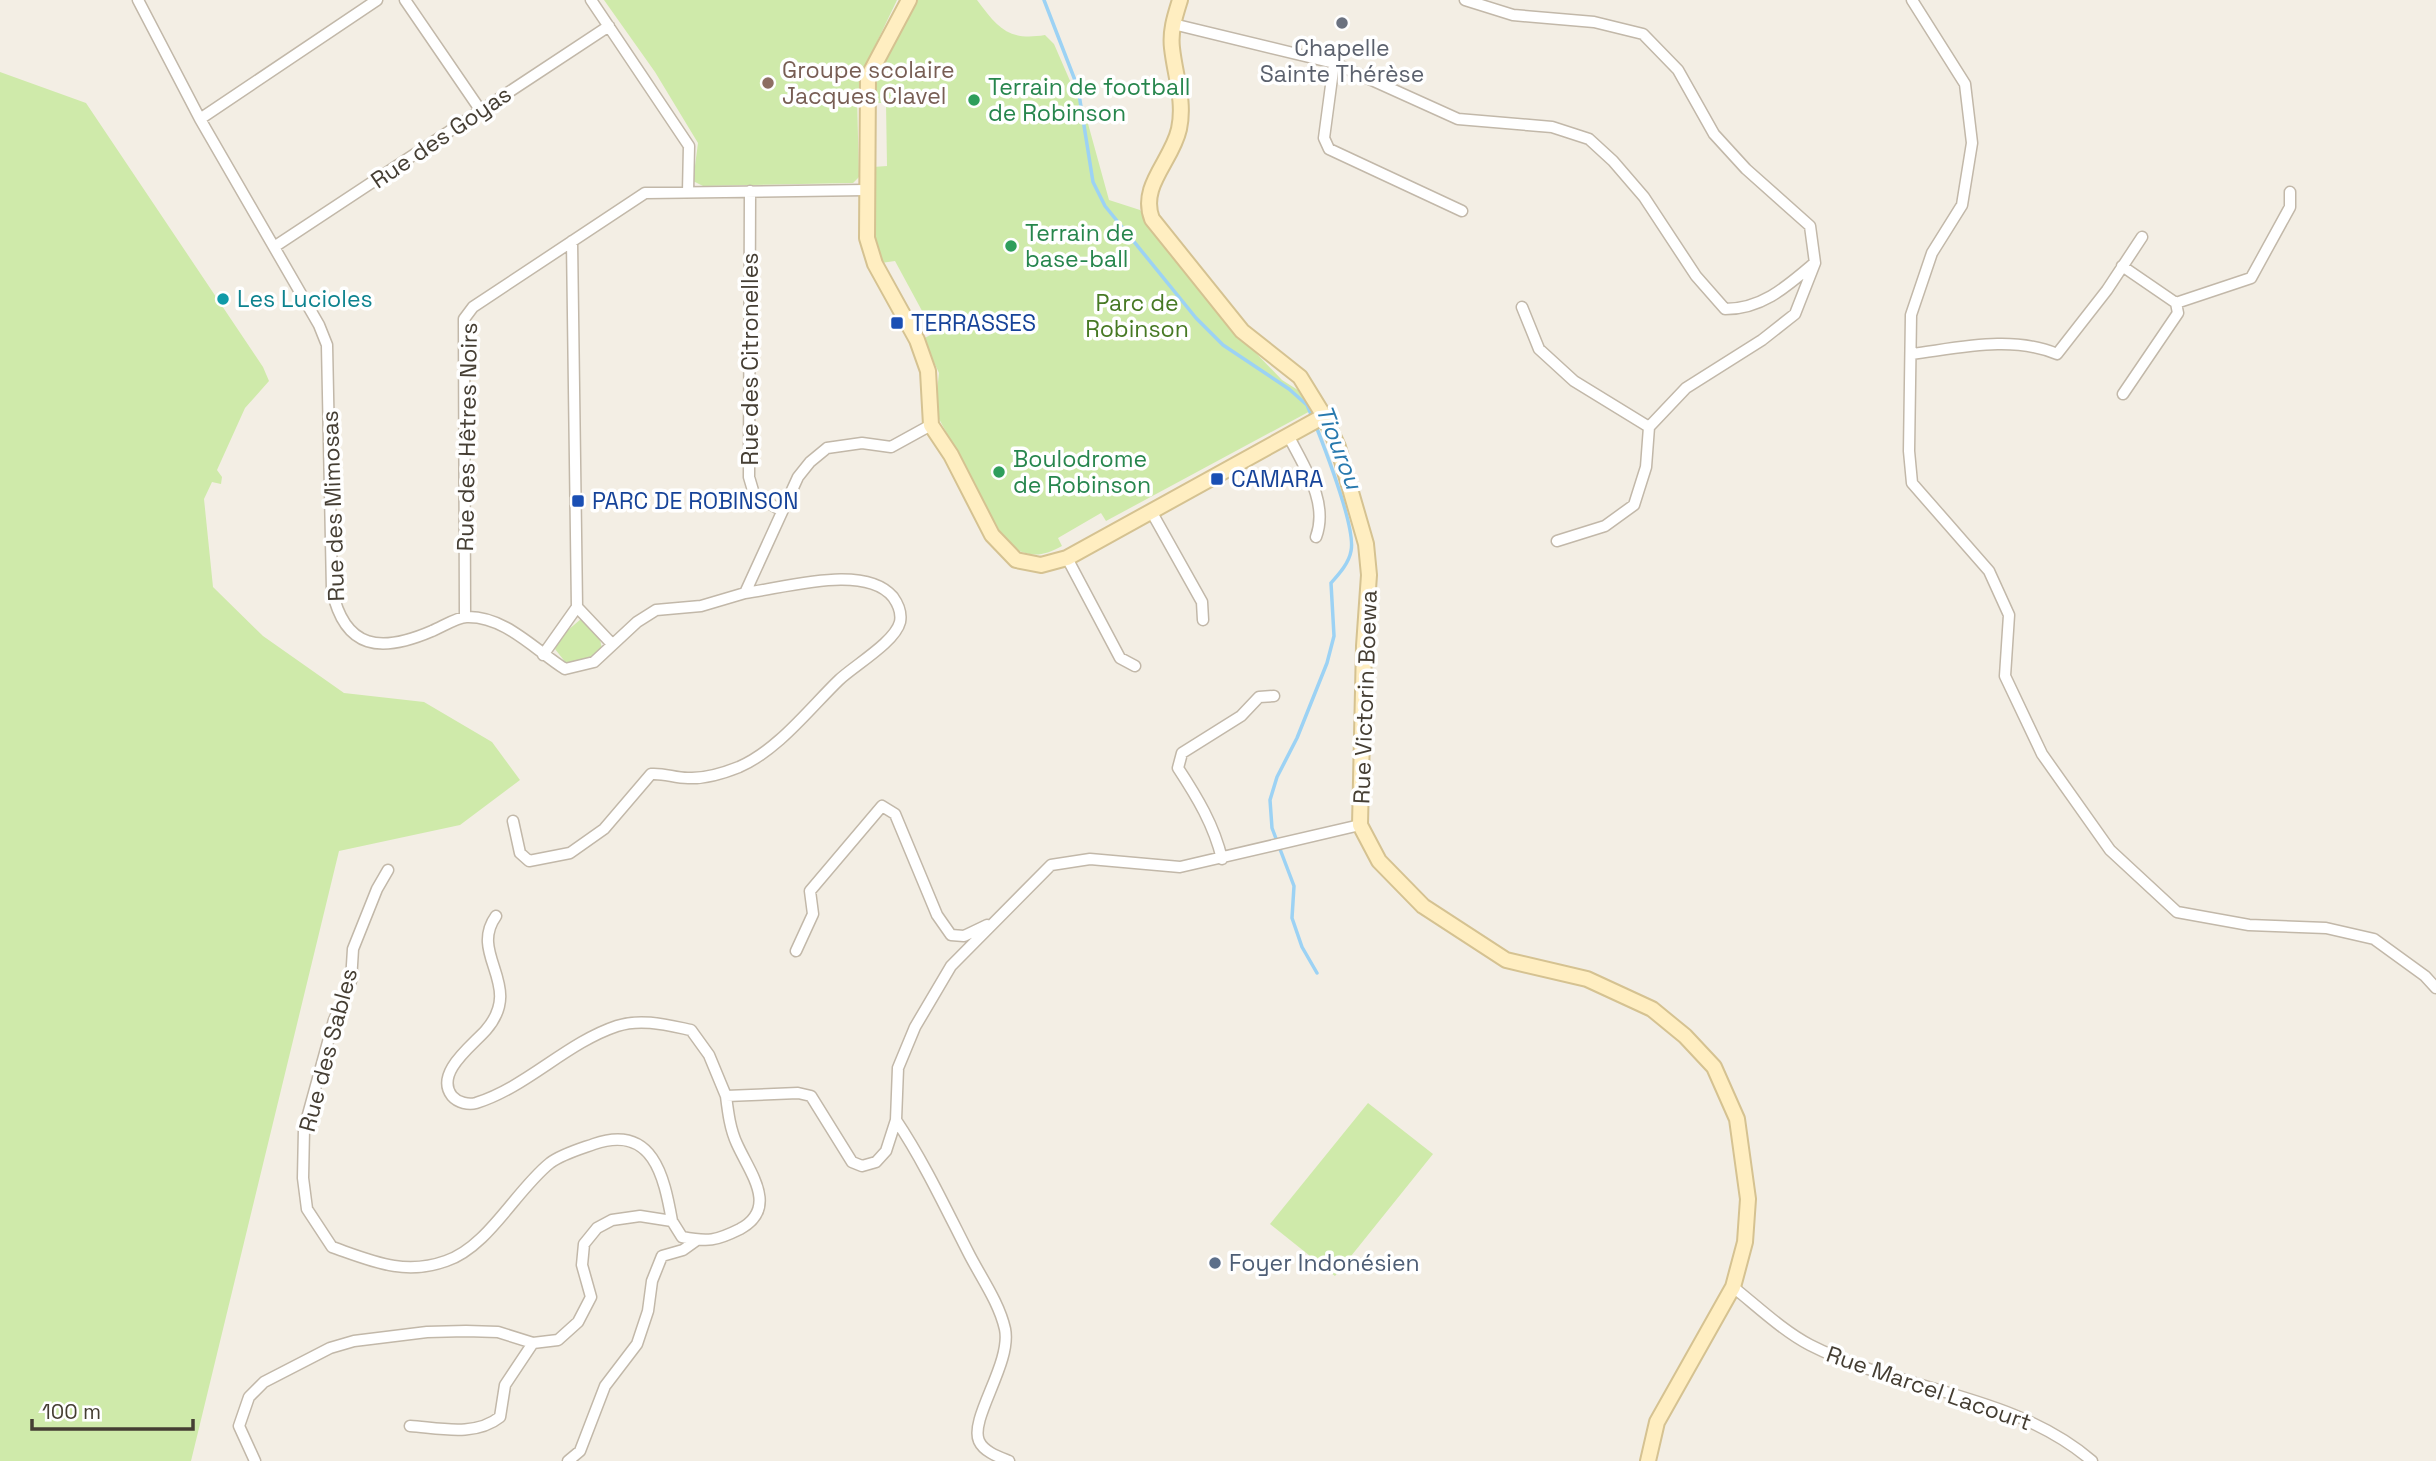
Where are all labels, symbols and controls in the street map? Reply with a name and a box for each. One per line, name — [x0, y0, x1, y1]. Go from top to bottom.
marker: Chapelle Sainte Thérèse — [1334, 15, 1350, 31]
place label: Chapelle Sainte Thérèse — [1260, 33, 1424, 89]
place label: Groupe scolaire Jacques Clavel — [782, 55, 955, 111]
place label: Terrain de football de Robinson — [988, 72, 1190, 128]
marker: Groupe scolaire Jacques Clavel — [760, 75, 776, 91]
street label: Rue des Goyas — [365, 79, 517, 195]
marker: Terrain de football de Robinson — [966, 92, 982, 108]
place label: Terrain de base-ball — [1025, 218, 1134, 274]
marker: Terrain de base-ball — [1003, 238, 1019, 254]
street label: Rue des Citronelles — [735, 253, 765, 465]
place label: Les Lucioles — [237, 284, 373, 314]
park label: Parc de Robinson — [1085, 288, 1189, 344]
marker: Les Lucioles — [215, 291, 231, 307]
place label: TERRASSES — [911, 308, 1036, 338]
marker: TERRASSES — [889, 315, 905, 331]
street label: Rue des Hêtres Noirs — [450, 322, 484, 552]
water label: Tiourou — [1309, 400, 1370, 494]
street label: Rue des Mimosas — [315, 410, 351, 602]
place label: Boulodrome de Robinson — [1013, 444, 1151, 500]
marker: Boulodrome de Robinson — [991, 464, 1007, 480]
place label: CAMARA — [1231, 464, 1324, 494]
marker: CAMARA — [1209, 471, 1225, 487]
place label: PARC DE ROBINSON — [592, 486, 798, 516]
marker: PARC DE ROBINSON — [570, 493, 586, 509]
street label: Rue Victorin Boewa — [1346, 590, 1384, 804]
street label: Rue des Sables — [292, 965, 364, 1135]
place label: Foyer Indonésien — [1229, 1248, 1420, 1278]
marker: Foyer Indonésien — [1207, 1255, 1223, 1271]
street label: Rue Marcel Lacourt — [1822, 1339, 2036, 1437]
scale bar — [32, 1388, 192, 1432]
text: 100 m — [42, 1398, 101, 1425]

